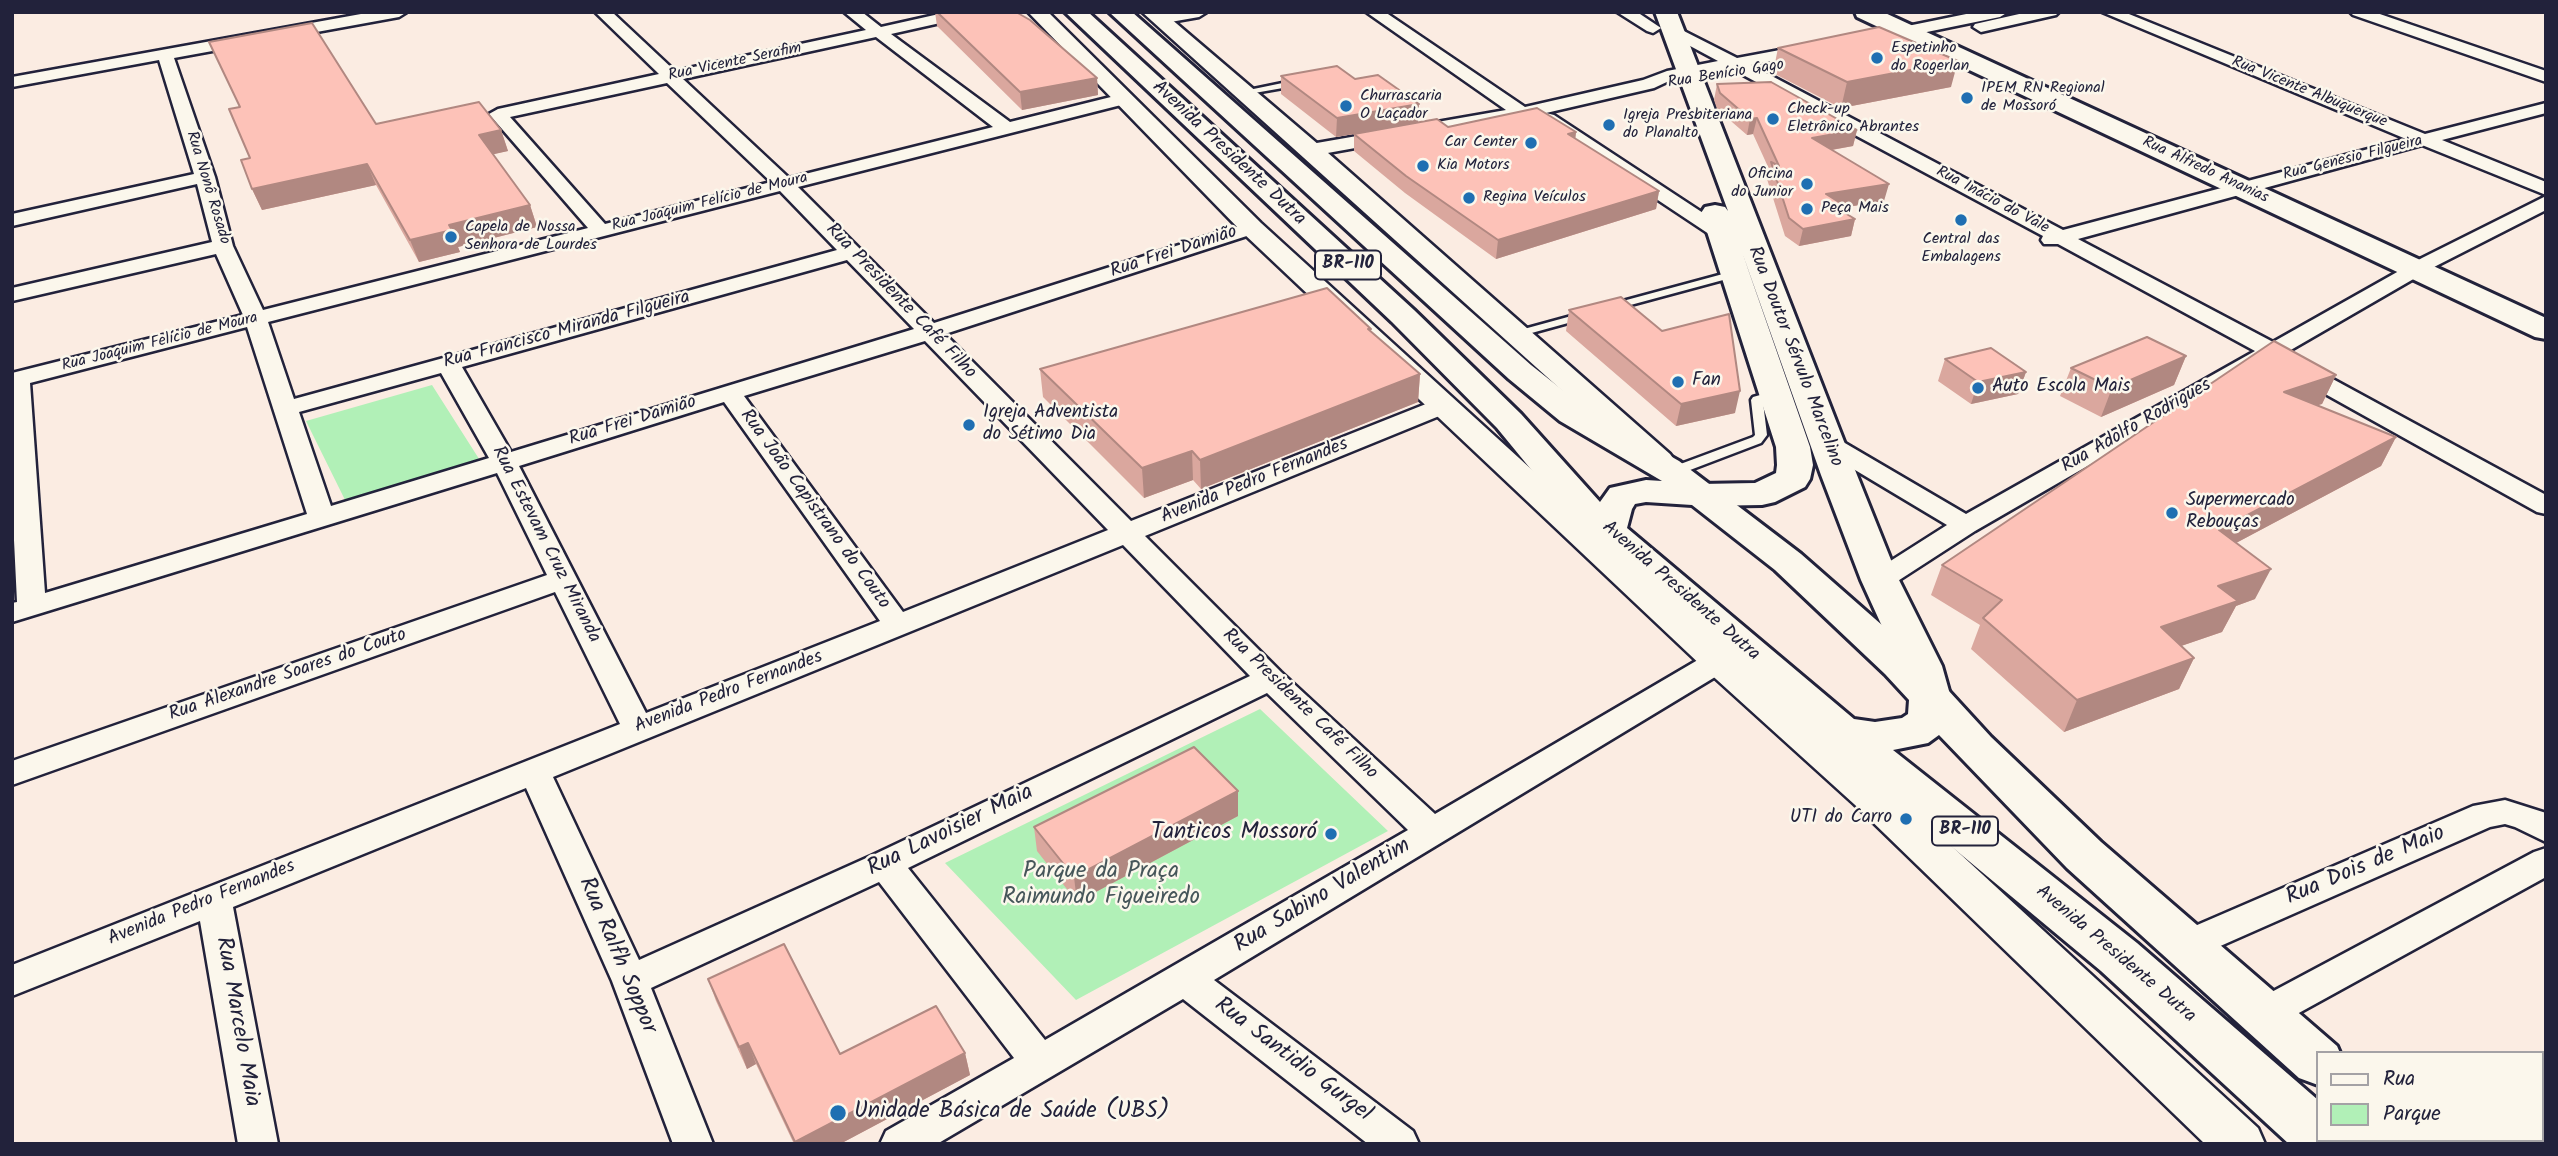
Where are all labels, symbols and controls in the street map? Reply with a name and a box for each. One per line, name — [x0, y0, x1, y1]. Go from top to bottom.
place label: Espetinho do Rogerlan — [1891, 39, 1969, 77]
street label: Rua Vicente Serafim — [667, 40, 803, 86]
marker: Espetinho do Rogerlan — [1869, 50, 1885, 66]
street label: Rua Vicente Albuquerque — [2228, 53, 2390, 133]
street label: Rua Benício Gago — [1667, 56, 1785, 94]
street label: Avenida Presidente Dutra — [1146, 77, 1310, 231]
place label: IPEM RN Regional de Mossoró — [1981, 79, 2105, 117]
place label: Churrascaria O Laçador — [1360, 87, 1442, 125]
marker: IPEM RN Regional de Mossoró — [1959, 90, 1975, 106]
marker: Churrascaria O Laçador — [1338, 98, 1354, 114]
place label: Check-up Eletrônico Abrantes — [1787, 100, 1919, 138]
place label: Igreja Presbiteriana do Planalto — [1623, 106, 1752, 144]
marker: Check-up Eletrônico Abrantes — [1765, 111, 1781, 127]
marker: Igreja Presbiteriana do Planalto — [1601, 117, 1617, 133]
street label: Rua Nonô Rosado — [181, 129, 233, 247]
street label: Rua Genesio Filgueira — [2281, 132, 2425, 186]
place label: Car Center — [1444, 133, 1517, 153]
street label: Rua Alfredo Ananias — [2139, 133, 2271, 209]
marker: Car Center — [1523, 135, 1539, 151]
place label: Kia Motors — [1437, 156, 1510, 176]
marker: Kia Motors — [1415, 158, 1431, 174]
street label: Rua Inácio do Vale — [1932, 163, 2052, 239]
place label: Oficina do Junior — [1731, 165, 1793, 203]
street label: Rua Joaquim Felício de Moura — [610, 169, 810, 237]
marker: Oficina do Junior — [1799, 176, 1815, 192]
place label: Regina Veículos — [1483, 188, 1586, 208]
marker: Regina Veículos — [1461, 190, 1477, 206]
place label: Peça Mais — [1821, 199, 1889, 219]
marker: Peça Mais — [1799, 201, 1815, 217]
marker: Central das Embalagens — [1953, 212, 1969, 228]
place label: Capela de Nossa Senhora de Lourdes — [465, 218, 597, 256]
street label: Rua Presidente Café Filho — [820, 219, 980, 385]
street label: Rua Frei Damião — [1108, 222, 1240, 284]
marker: Capela de Nossa Senhora de Lourdes — [443, 229, 459, 245]
place label: Central das Embalagens — [1921, 230, 2001, 268]
street label: Rua Doutor Sérvulo Marcelino — [1741, 243, 1847, 471]
road number: BR-110 — [1315, 250, 1381, 279]
street label: Rua Francisco Miranda Filgueira — [441, 287, 693, 375]
street label: Rua Joaquim Felício de Moura — [60, 309, 260, 377]
place label: Fan — [1692, 371, 1721, 393]
marker: Fan — [1670, 374, 1686, 390]
street label: Rua Adolfo Rodrigues — [2058, 375, 2216, 479]
place label: Auto Escola Mais — [1992, 377, 2130, 399]
marker: Auto Escola Mais — [1970, 380, 1986, 396]
street label: Rua Frei Damião — [567, 392, 699, 452]
place label: Igreja Adventista do Sétimo Dia — [983, 403, 1118, 447]
street label: Rua João Capistrano do Couto — [734, 406, 894, 614]
marker: Igreja Adventista do Sétimo Dia — [961, 417, 977, 433]
street label: Avenida Pedro Fernandes — [1158, 434, 1352, 530]
street label: Rua Estevam Cruz Miranda — [485, 443, 605, 647]
place label: Supermercado Rebouças — [2186, 491, 2295, 535]
marker: Supermercado Rebouças — [2164, 505, 2180, 521]
street label: Avenida Presidente Dutra — [1596, 517, 1764, 667]
street label: Rua Alexandre Soares do Couto — [166, 625, 410, 727]
street label: Rua Presidente Café Filho — [1216, 625, 1382, 785]
street label: Avenida Pedro Fernandes — [632, 647, 826, 739]
street label: Rua Lavoisier Maia — [864, 780, 1038, 884]
place label: UTI do Carro — [1790, 808, 1892, 830]
marker: UTI do Carro — [1898, 811, 1914, 827]
road number: BR-110 — [1932, 816, 1998, 846]
place label: Tanticos Mossoró — [1151, 820, 1317, 848]
street label: Rua Dois de Maio — [2282, 821, 2450, 913]
marker: Tanticos Mossoró — [1323, 826, 1339, 842]
street label: Rua Sabino Valentim — [1230, 833, 1416, 961]
street label: Avenida Pedro Fernandes — [105, 856, 299, 952]
park label: Parque da Praça Raimundo Figueiredo — [1002, 859, 1200, 913]
street label: Rua Ralfh Soppor — [571, 874, 661, 1038]
street label: Avenida Presidente Dutra — [2030, 881, 2200, 1029]
street label: Rua Marcelo Maia — [207, 935, 265, 1109]
street label: Rua Santidio Gurgel — [1208, 993, 1376, 1129]
legend — [2316, 1051, 2544, 1142]
text: Rua — [2383, 1063, 2415, 1096]
text: Parque — [2383, 1098, 2441, 1131]
place label: Unidade Básica de Saúde (UBS) — [854, 1099, 1169, 1127]
marker: Unidade Básica de Saúde (UBS) — [828, 1103, 848, 1123]

